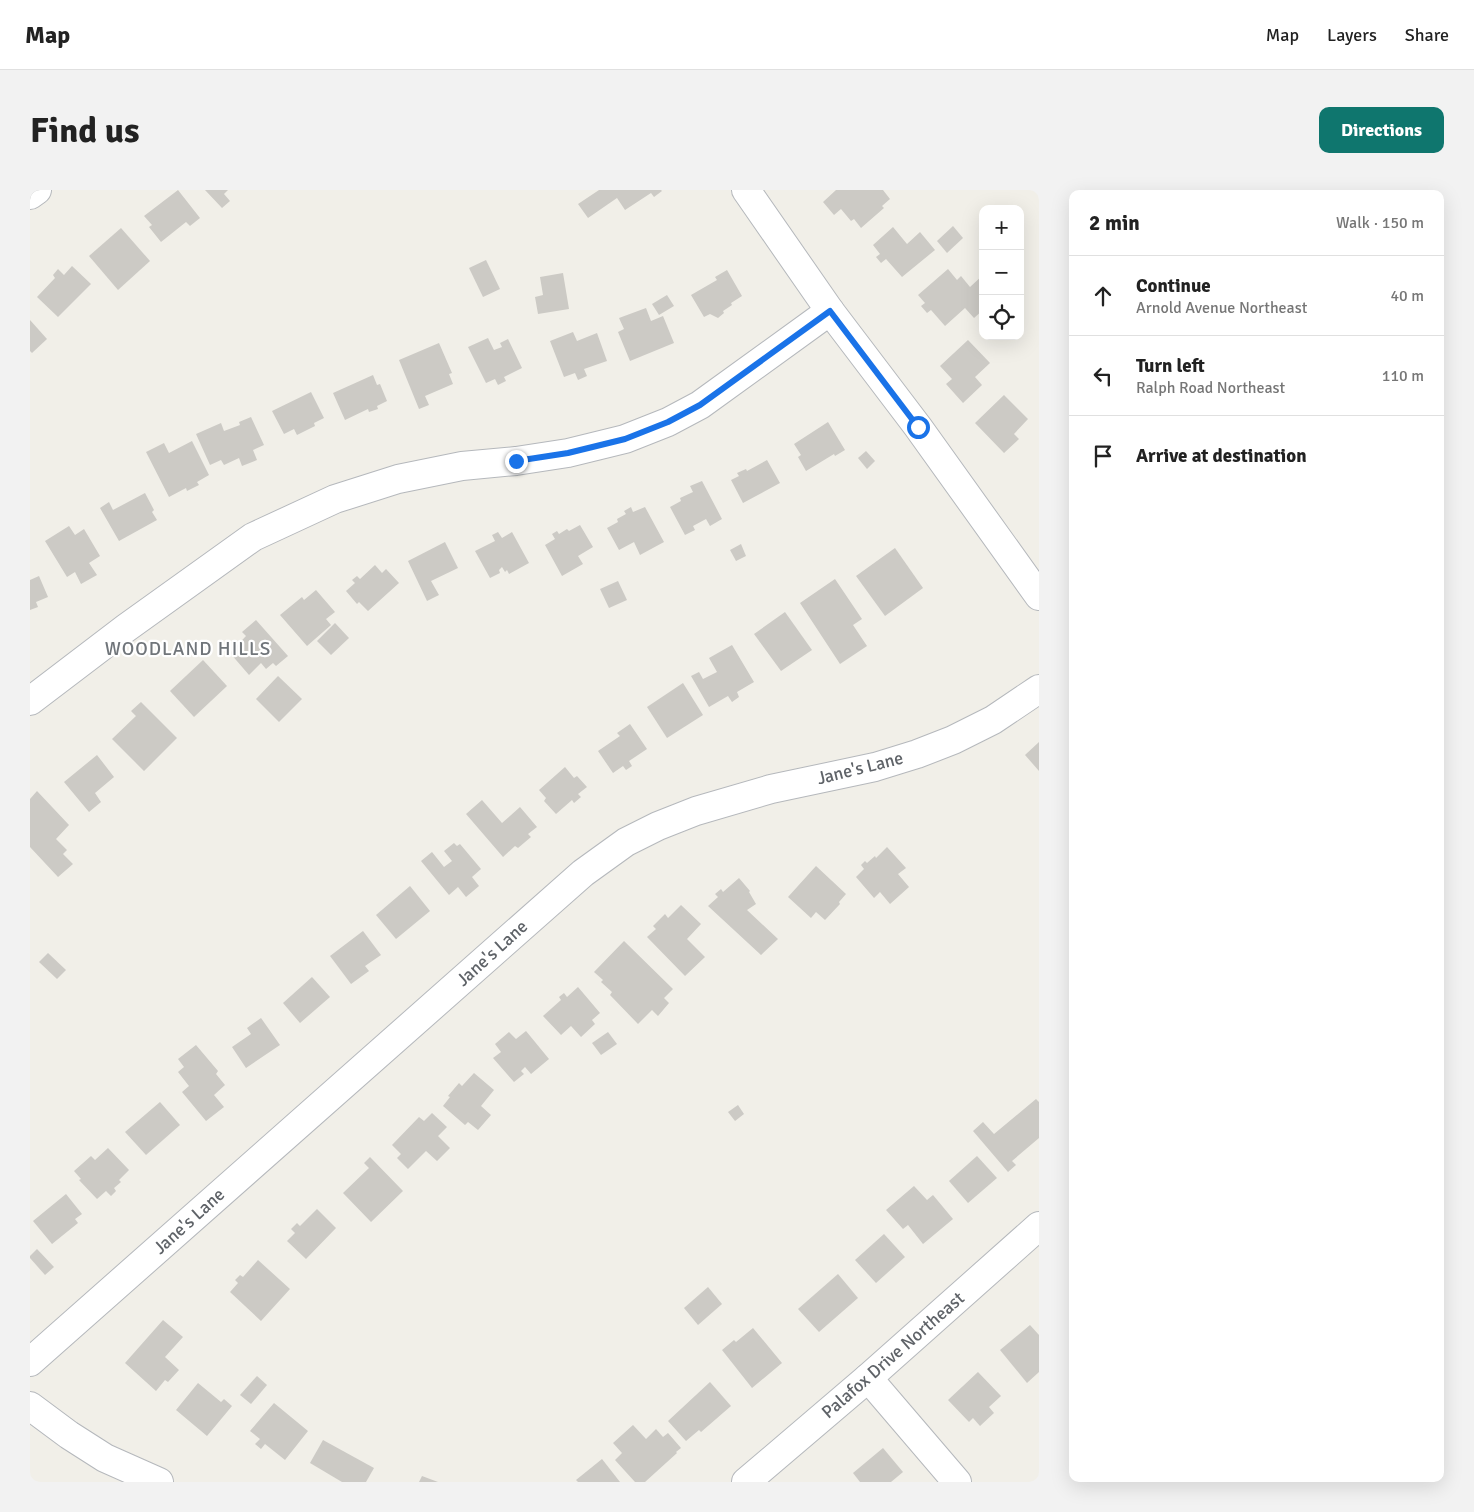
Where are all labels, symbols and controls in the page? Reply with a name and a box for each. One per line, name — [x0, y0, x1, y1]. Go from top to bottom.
text: Map — [25, 20, 70, 50]
text: Map — [1266, 24, 1299, 46]
text: Layers — [1327, 24, 1377, 46]
text: Share — [1405, 24, 1449, 46]
button: Directions — [1319, 107, 1444, 153]
text: Find us — [30, 109, 140, 152]
map controls — [979, 205, 1024, 340]
button: + — [979, 205, 1024, 250]
text: 2 min — [1089, 210, 1140, 236]
text: Walk · 150 m — [1336, 213, 1424, 233]
button: − — [979, 250, 1024, 295]
text: Continue — [1136, 274, 1211, 298]
icon: ahead — [1089, 282, 1117, 310]
text: 40 m — [1390, 286, 1424, 306]
button: locate — [979, 295, 1024, 340]
text: Arnold Avenue Northeast — [1136, 298, 1307, 318]
text: Turn left — [1136, 354, 1205, 378]
icon: left — [1089, 362, 1117, 390]
text: 110 m — [1382, 366, 1424, 386]
text: Ralph Road Northeast — [1136, 378, 1285, 398]
route start — [907, 416, 930, 439]
icon: arrive — [1089, 442, 1117, 470]
text: Arrive at destination — [1136, 444, 1307, 468]
route end — [505, 450, 528, 473]
district label: WOODLAND HILLS — [105, 637, 271, 661]
street label: Jane's Lane — [815, 747, 905, 789]
street label: Jane's Lane — [452, 915, 532, 991]
street label: Jane's Lane — [149, 1183, 229, 1259]
street label: Palafox Drive Northeast — [817, 1287, 969, 1423]

